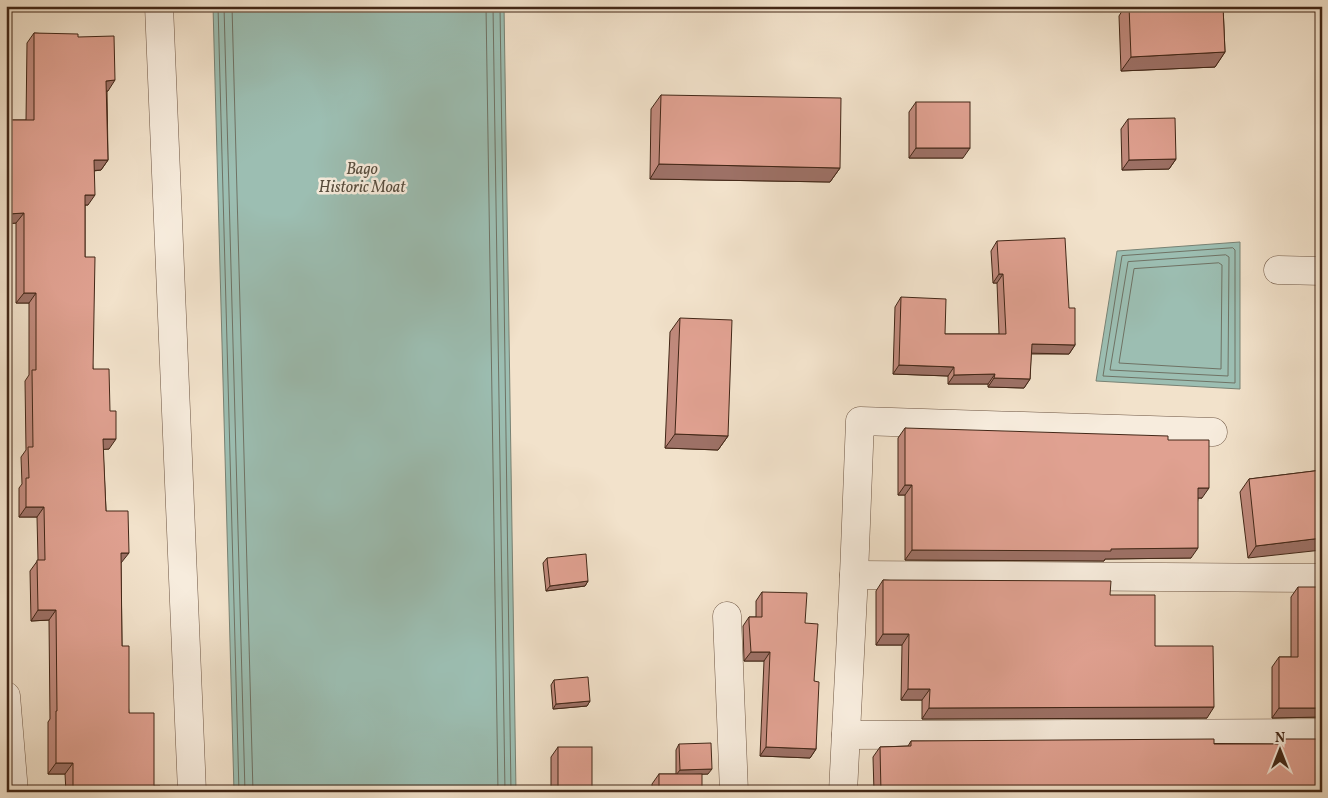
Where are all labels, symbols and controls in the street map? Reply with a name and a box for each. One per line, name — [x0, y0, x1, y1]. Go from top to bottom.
water label: Bago Historic Moat — [319, 159, 406, 199]
north arrow — [1256, 726, 1306, 776]
text: N — [1275, 729, 1285, 748]

